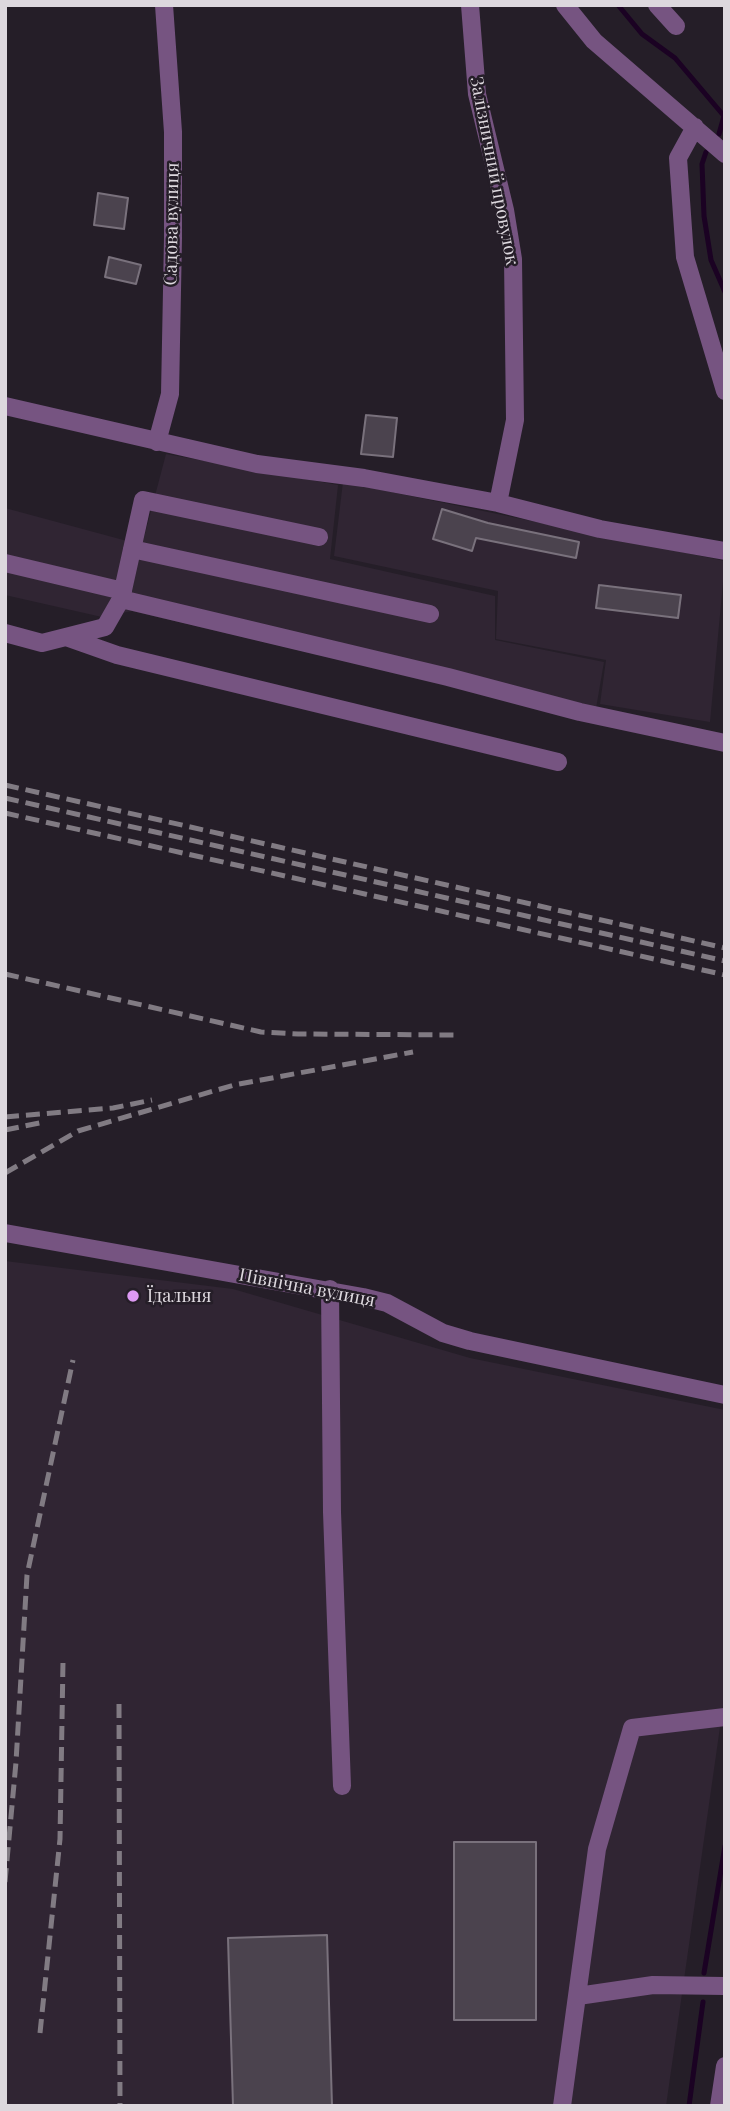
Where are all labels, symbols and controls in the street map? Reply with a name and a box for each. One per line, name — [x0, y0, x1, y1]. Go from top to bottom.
street label: Залізничний провулок — [465, 75, 523, 267]
street label: Садова вулиця — [160, 162, 184, 286]
street label: Північна вулиця — [237, 1264, 377, 1312]
place label: Їдальня — [147, 1285, 211, 1307]
marker: Їдальня — [125, 1288, 141, 1304]

